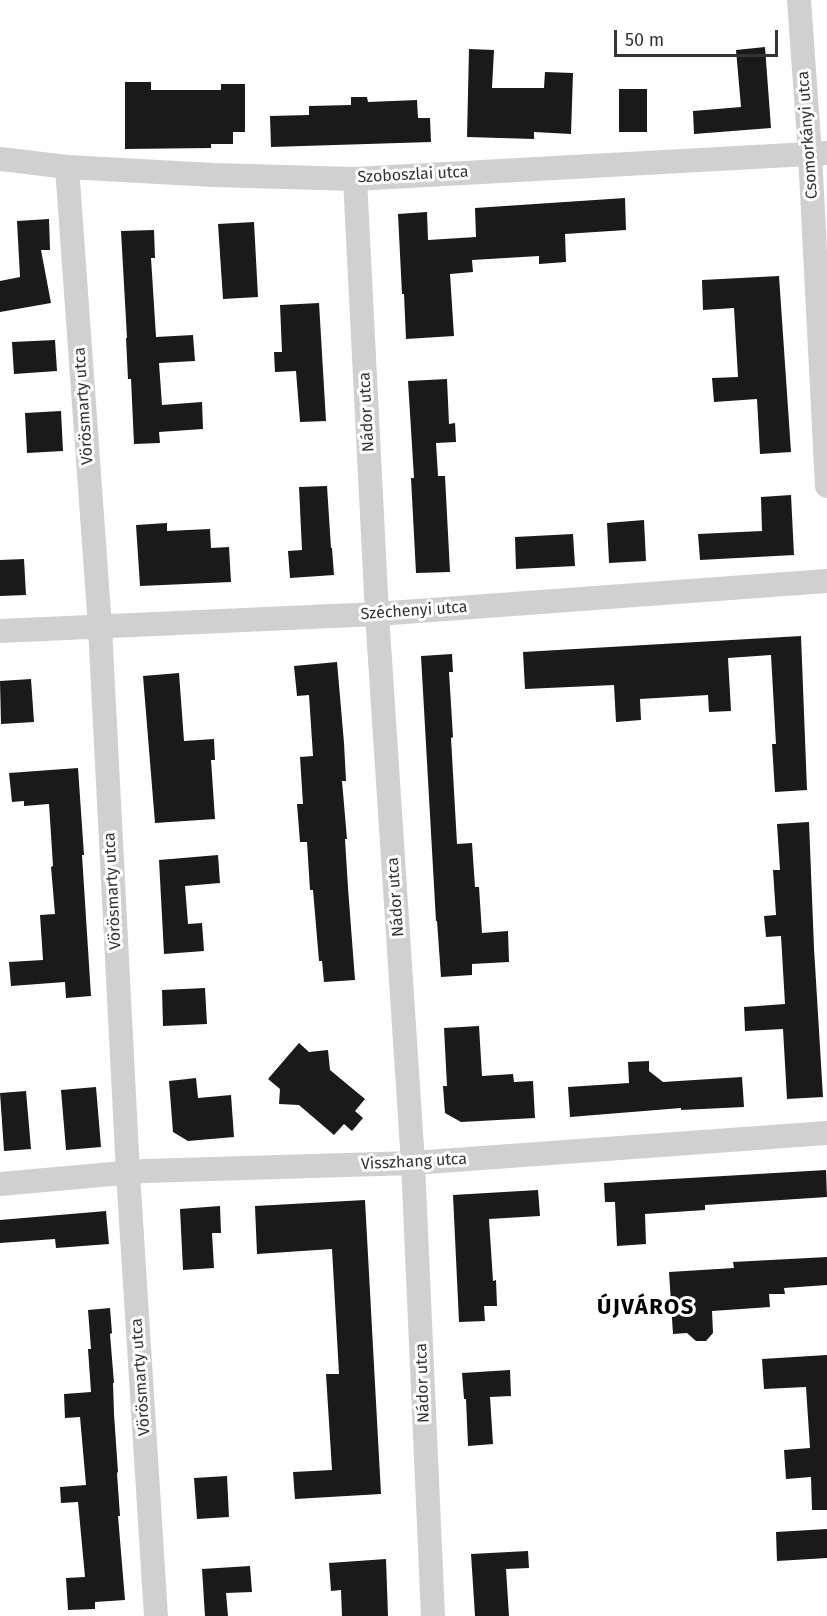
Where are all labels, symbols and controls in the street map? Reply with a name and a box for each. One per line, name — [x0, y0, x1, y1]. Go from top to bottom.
scale bar — [617, 18, 780, 56]
text: 50 m — [625, 29, 664, 51]
street label: Csomorkányi utca — [794, 70, 822, 200]
street label: Szoboszlai utca — [357, 163, 469, 187]
street label: Vörösmarty utca — [70, 347, 98, 465]
street label: Nádor utca — [355, 372, 379, 452]
street label: Széchenyi utca — [360, 598, 468, 624]
street label: Vörösmarty utca — [100, 832, 126, 950]
street label: Nádor utca — [384, 856, 408, 938]
street label: Visszhang utca — [360, 1150, 468, 1174]
district label: ÚJVÁROS — [597, 1295, 695, 1321]
street label: Vörösmarty utca — [127, 1318, 155, 1436]
street label: Nádor utca — [412, 1343, 434, 1423]

